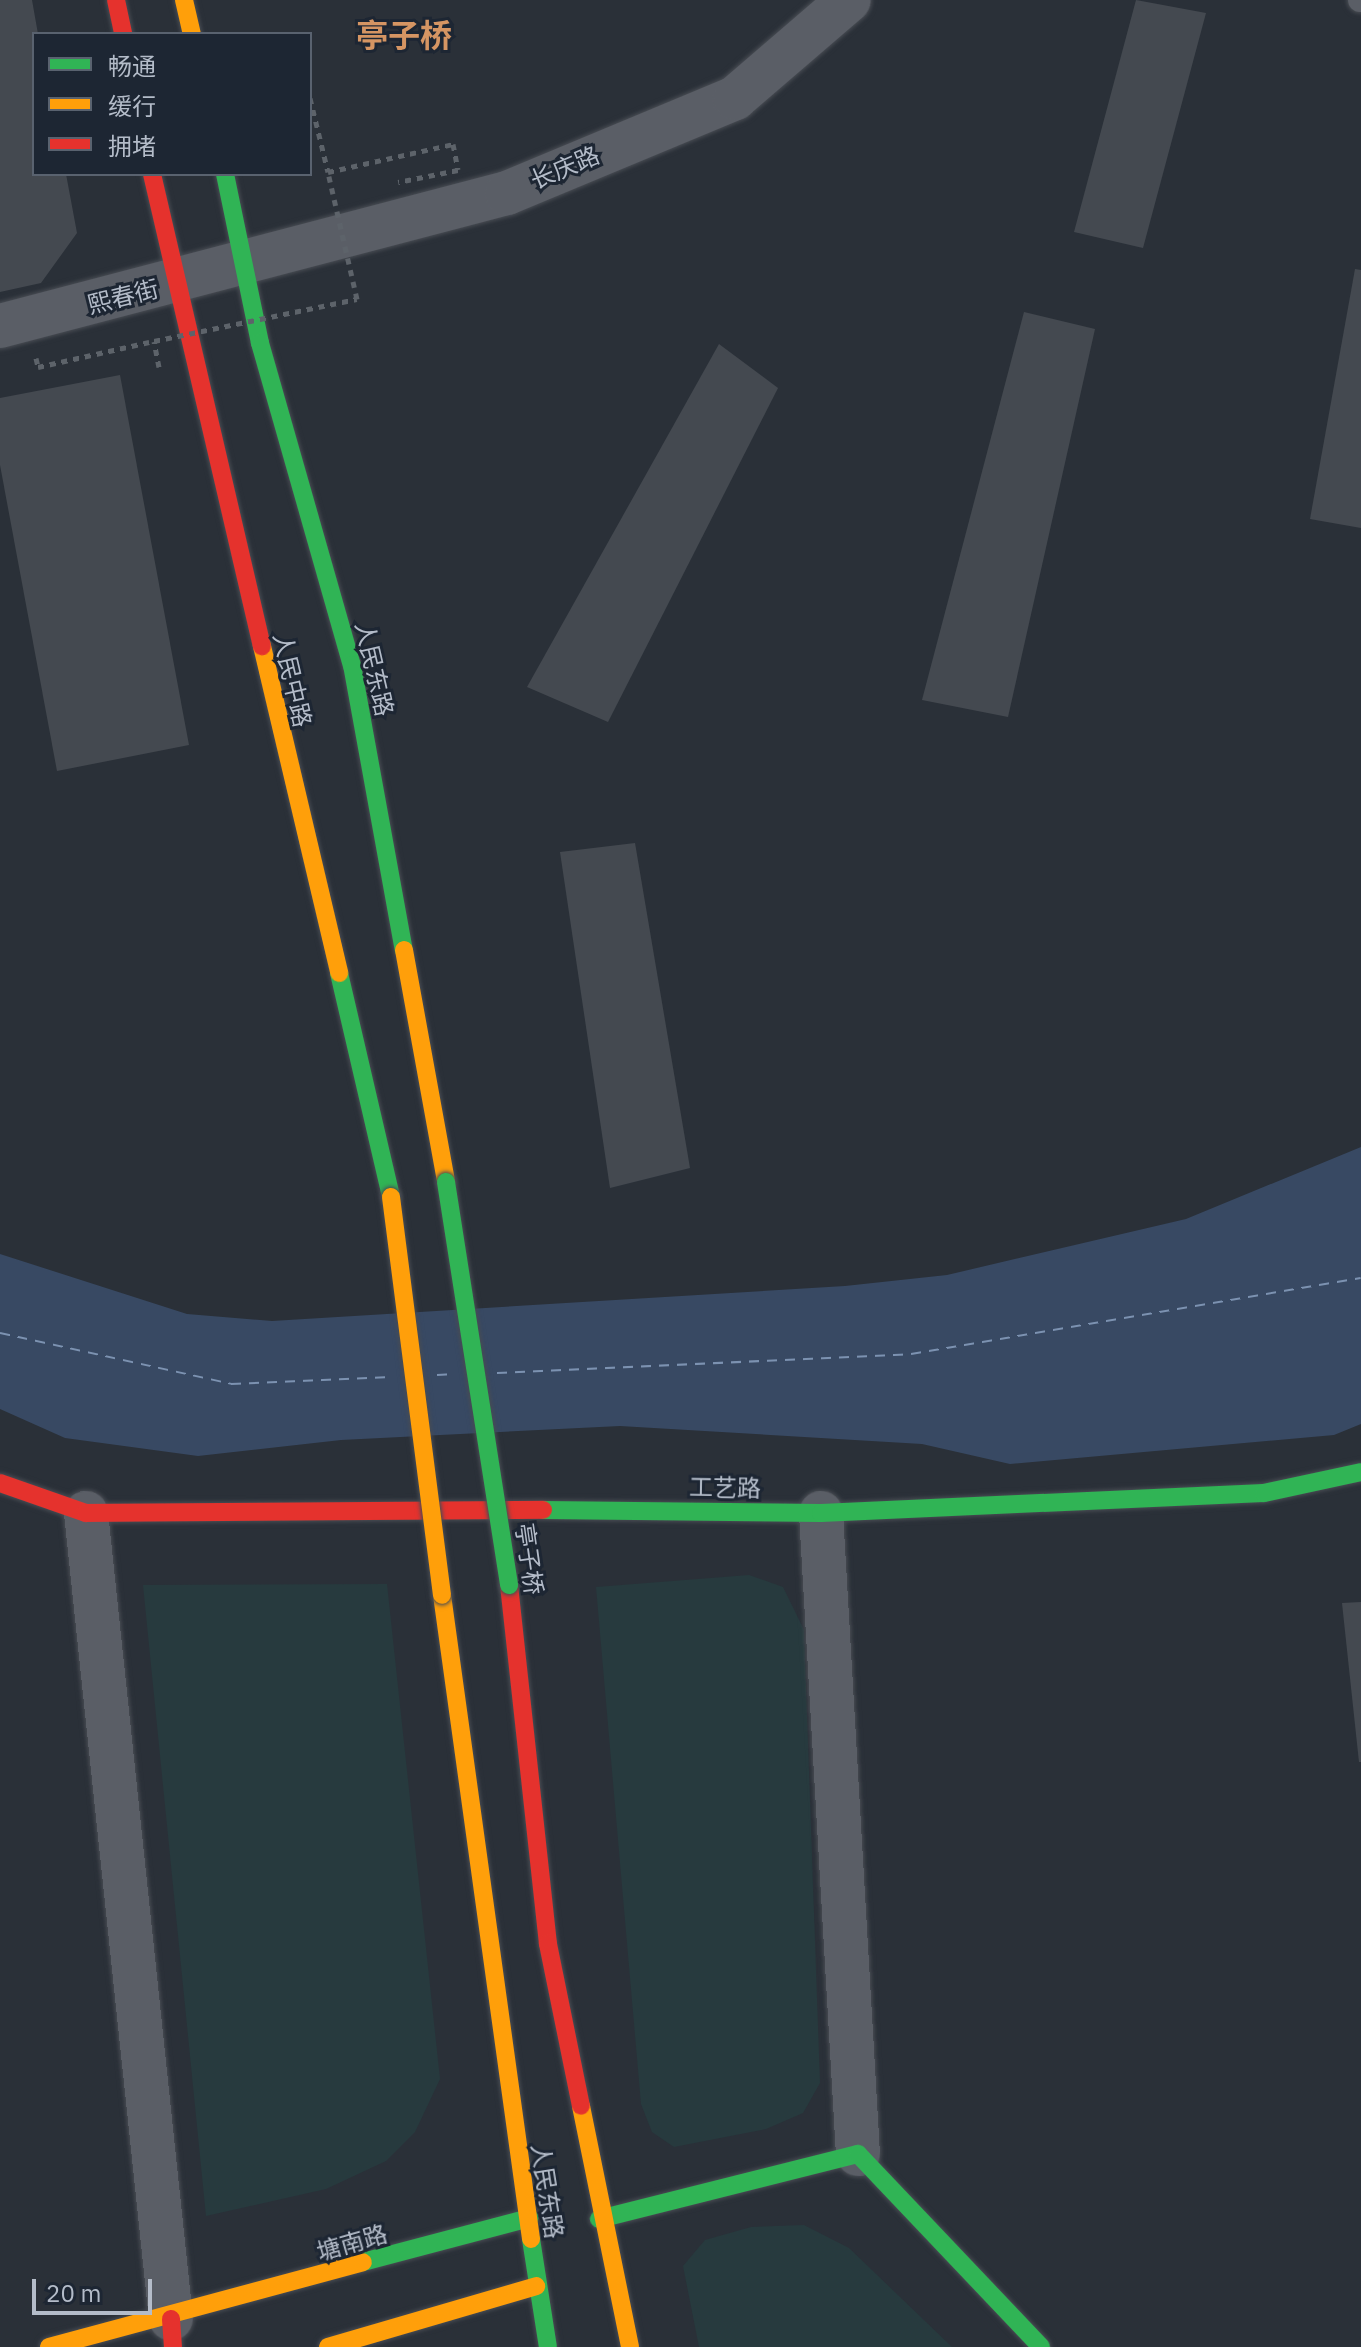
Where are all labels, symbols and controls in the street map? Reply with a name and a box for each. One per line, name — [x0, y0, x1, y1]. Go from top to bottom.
district label: 亭子桥 — [356, 16, 452, 54]
legend — [32, 32, 312, 176]
text: 畅通 — [108, 50, 156, 82]
text: 缓行 — [108, 90, 156, 122]
text: 拥堵 — [108, 130, 156, 162]
street label: 长庆路 — [526, 141, 604, 195]
street label: 熙春街 — [85, 274, 161, 320]
street label: 人民东路 — [349, 619, 399, 719]
street label: 人民中路 — [267, 630, 317, 730]
street label: 工艺路 — [689, 1473, 761, 1503]
street label: 亭子桥 — [510, 1521, 548, 1597]
street label: 人民东路 — [525, 2141, 569, 2241]
street label: 塘南路 — [313, 2219, 391, 2267]
scale bar — [36, 2263, 156, 2313]
text: 20 m — [46, 2277, 101, 2309]

